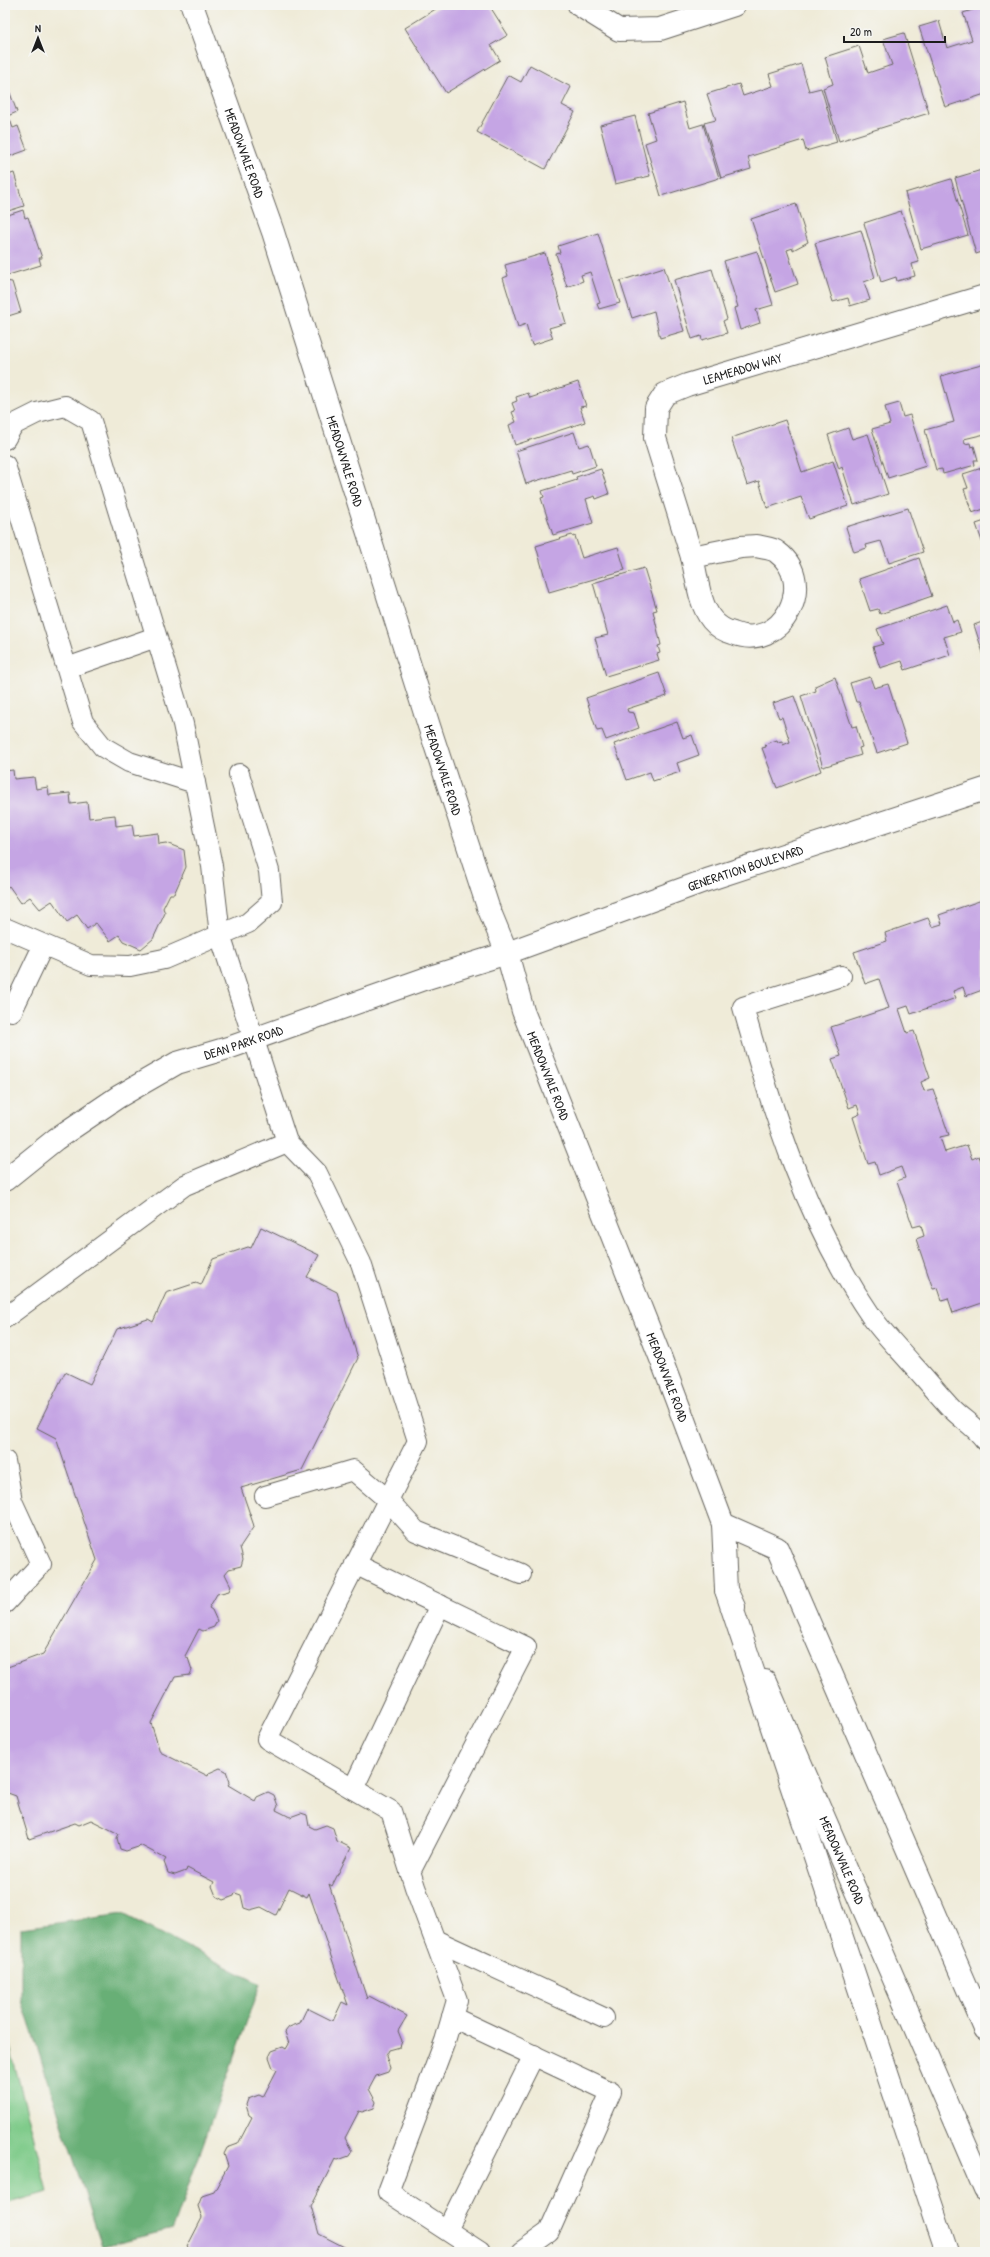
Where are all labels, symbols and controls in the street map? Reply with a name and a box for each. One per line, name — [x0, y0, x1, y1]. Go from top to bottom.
north arrow — [18, 18, 58, 58]
scale bar — [844, 18, 945, 44]
text: N — [35, 21, 41, 35]
text: 20 m — [850, 23, 872, 40]
street label: MEADOWVALE ROAD — [220, 105, 269, 201]
street label: LEAMEADOW WAY — [701, 348, 784, 389]
street label: MEADOWVALE ROAD — [322, 413, 368, 509]
street label: MEADOWVALE ROAD — [420, 722, 467, 818]
street label: GENERATION BOULEVARD — [685, 840, 806, 895]
street label: DEAN PARK ROAD — [202, 1020, 286, 1064]
street label: MEADOWVALE ROAD — [523, 1029, 575, 1124]
street label: MEADOWVALE ROAD — [642, 1330, 693, 1425]
street label: MEADOWVALE ROAD — [815, 1813, 870, 1908]

